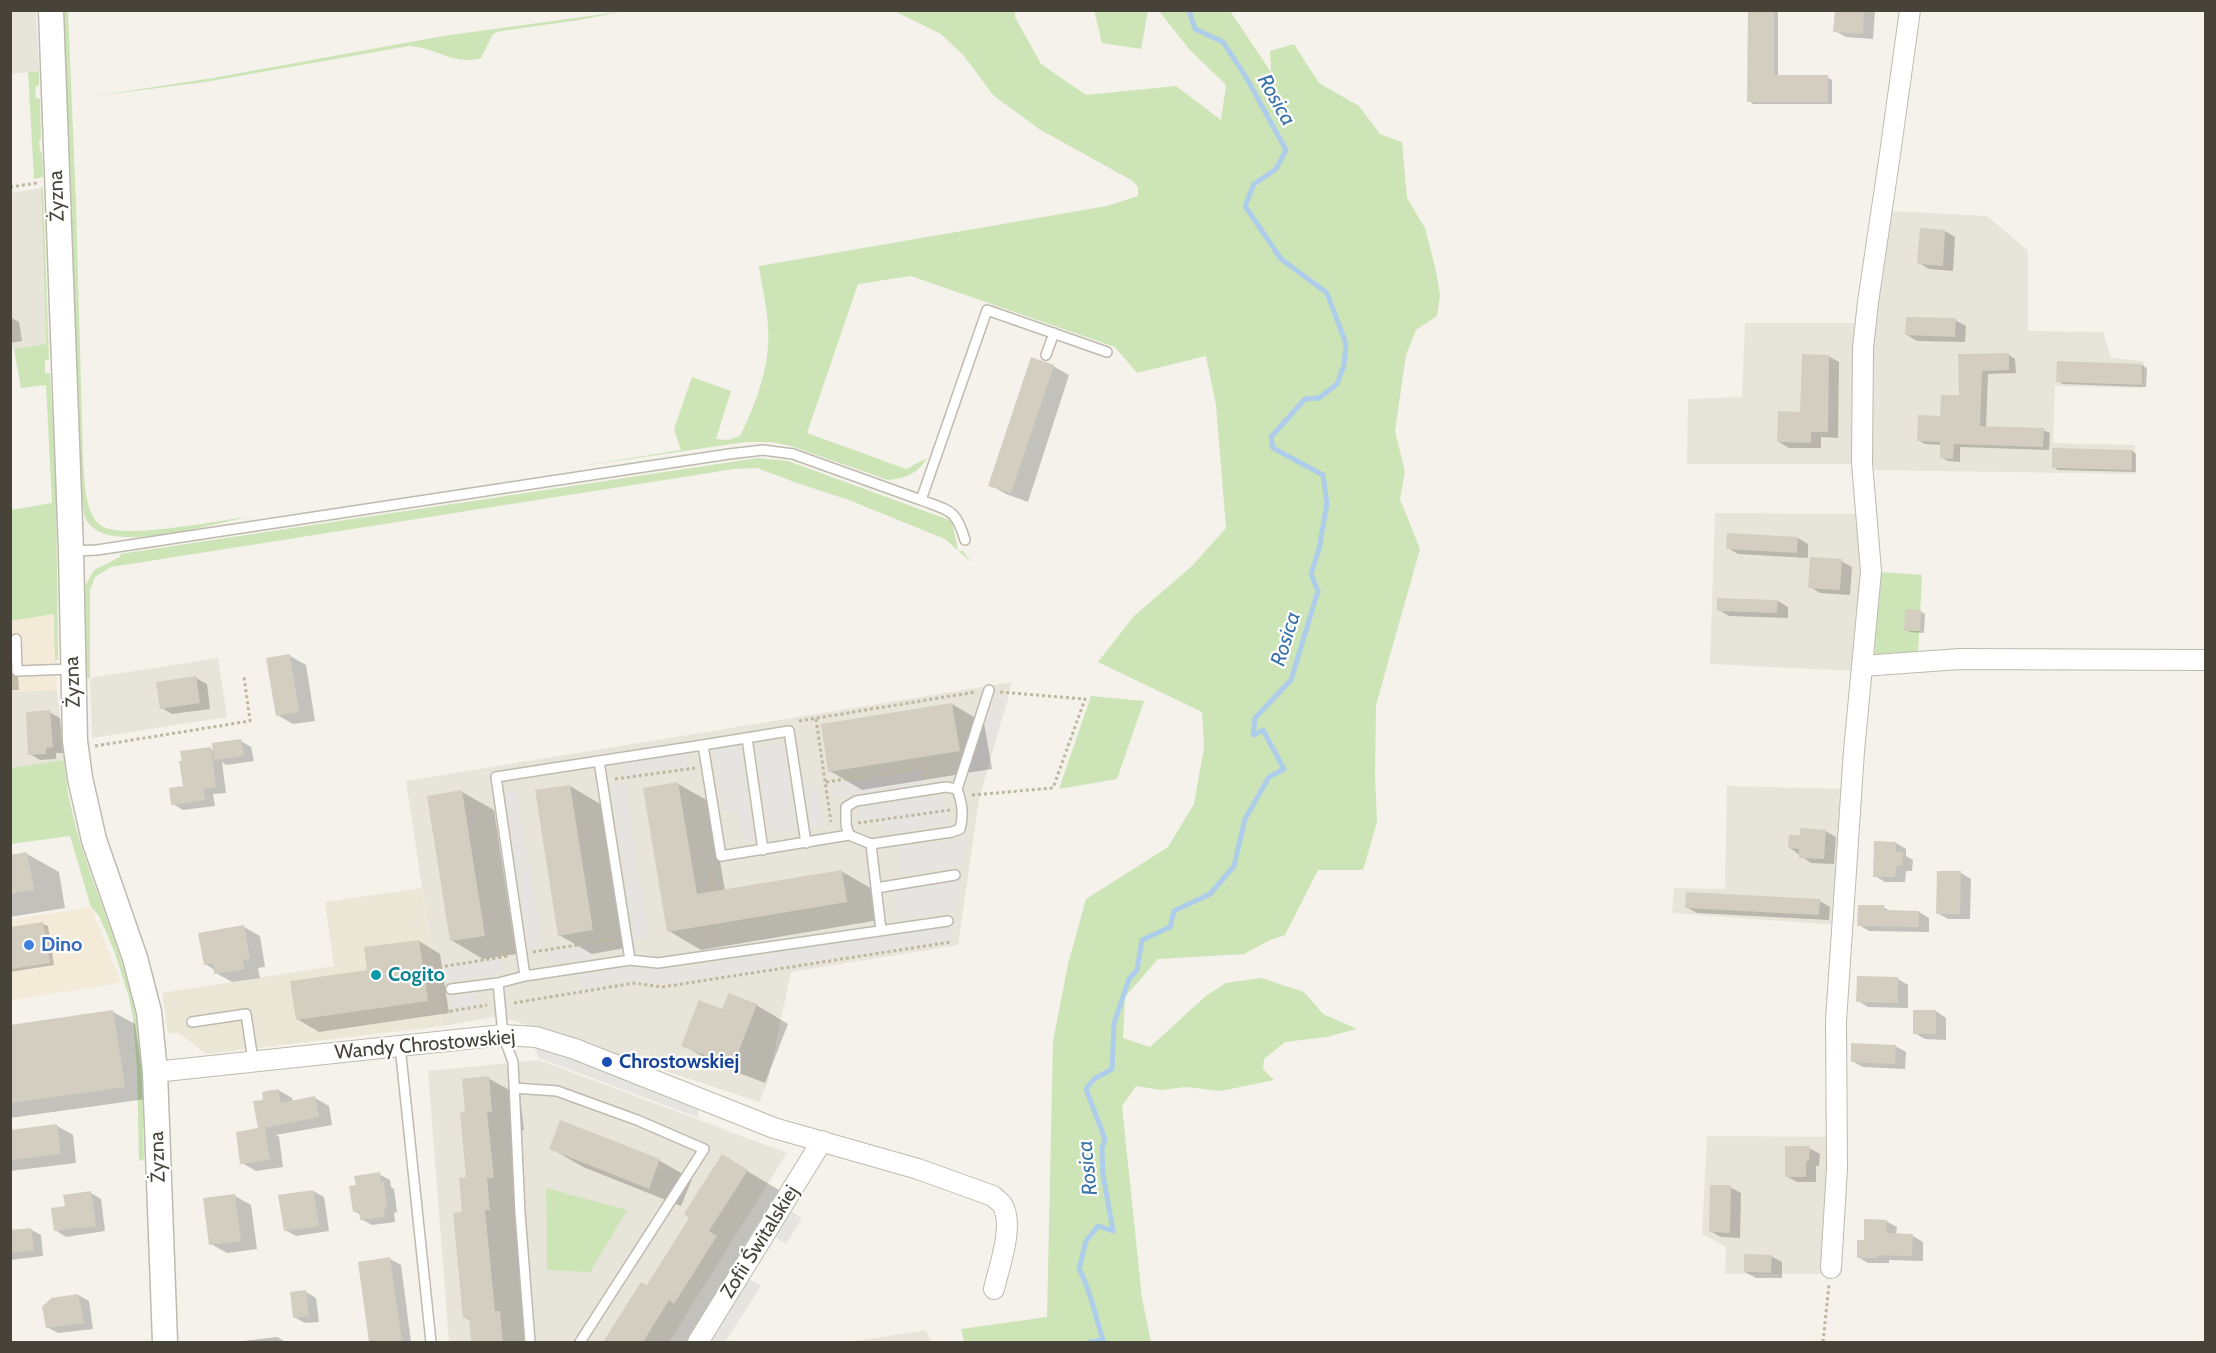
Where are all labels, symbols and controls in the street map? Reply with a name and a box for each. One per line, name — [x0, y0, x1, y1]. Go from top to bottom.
water label: Rosica — [1251, 70, 1301, 130]
street label: Żyzna — [44, 170, 70, 222]
water label: Rosica — [1266, 609, 1306, 669]
street label: Żyzna — [60, 656, 86, 708]
place label: Dino — [41, 933, 82, 957]
marker: Dino — [22, 938, 36, 952]
place label: Cogito — [388, 963, 445, 987]
marker: Cogito — [369, 968, 383, 982]
street label: Wandy Chrostowskiej — [334, 1025, 516, 1065]
place label: Chrostowskiej — [619, 1050, 739, 1074]
marker: Chrostowskiej — [600, 1055, 614, 1069]
street label: Żyzna — [145, 1131, 171, 1183]
water label: Rosica — [1073, 1139, 1103, 1197]
street label: Zofii Świtalskiej — [716, 1181, 804, 1303]

